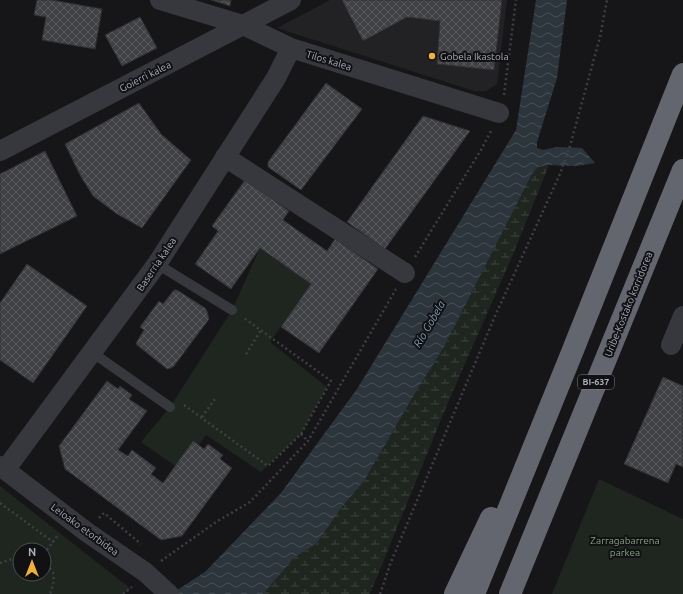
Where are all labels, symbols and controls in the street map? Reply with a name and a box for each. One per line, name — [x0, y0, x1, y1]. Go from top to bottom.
street label: Tilos kalea — [305, 48, 353, 73]
marker: Gobela Ikastola — [427, 51, 437, 61]
place label: Gobela Ikastola — [440, 51, 509, 62]
street label: Goierri kalea — [118, 59, 173, 94]
street label: Baserria kalea — [134, 235, 178, 293]
street label: Uribe-Kostako korridorea — [602, 250, 655, 358]
water label: Río Gobela — [411, 299, 447, 349]
road number: BI-637 — [578, 375, 614, 389]
street label: Leioako etorbidea — [49, 501, 121, 558]
park label: Zarragabarrena parkea — [590, 535, 660, 558]
north arrow — [12, 542, 52, 582]
text: N — [28, 546, 36, 558]

